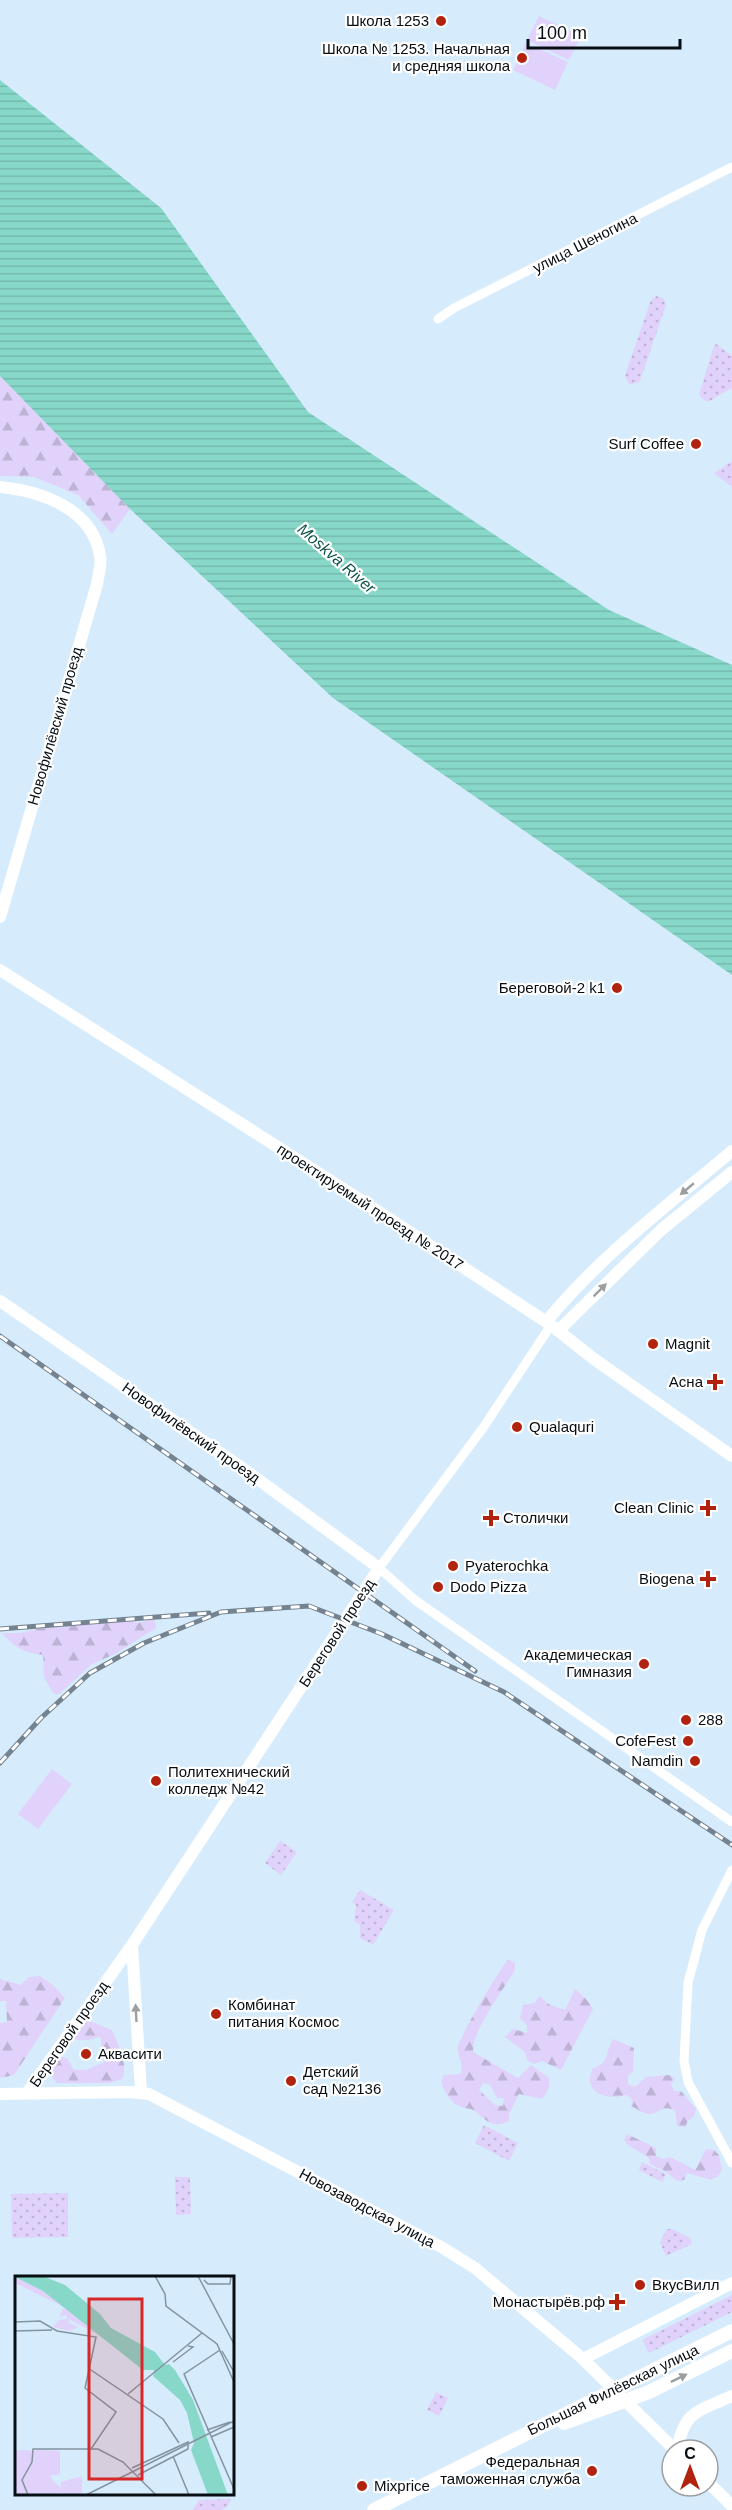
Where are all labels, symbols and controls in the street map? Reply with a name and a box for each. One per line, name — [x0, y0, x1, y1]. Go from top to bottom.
place label: Школа 1253 — [346, 12, 429, 29]
scale bar — [528, 12, 680, 50]
marker: Школа 1253 — [434, 14, 448, 28]
text: 100 m — [537, 23, 587, 43]
place label: Школа № 1253. Начальная и средняя школа — [322, 40, 511, 74]
marker: Школа № 1253. Начальная и средняя школа — [515, 51, 529, 65]
street label: улица Шеногина — [530, 209, 640, 276]
place label: Surf Coffee — [608, 435, 684, 452]
marker: Surf Coffee — [689, 437, 703, 451]
water label: Moskva River — [295, 520, 379, 597]
street label: Новофилёвский проезд — [24, 644, 85, 807]
place label: Береговой-2 k1 — [499, 979, 605, 996]
marker: Береговой-2 k1 — [610, 981, 624, 995]
street label: проектируемый проезд № 2017 — [274, 1140, 467, 1273]
one-way arrow — [679, 1182, 695, 1195]
one-way arrow — [593, 1283, 607, 1297]
place label: Magnit — [665, 1335, 711, 1352]
marker: Magnit — [646, 1337, 660, 1351]
place label: Асна — [669, 1373, 704, 1390]
marker: Асна — [708, 1375, 722, 1389]
street label: Новофилёвский проезд — [119, 1379, 264, 1487]
place label: Qualaquri — [529, 1418, 594, 1435]
marker: Qualaquri — [510, 1420, 524, 1434]
place label: Clean Clinic — [614, 1499, 694, 1516]
marker: Clean Clinic — [699, 1499, 717, 1517]
place label: Столички — [503, 1509, 568, 1526]
marker: Столички — [484, 1511, 498, 1525]
place label: Pyaterochka — [465, 1557, 549, 1574]
marker: Pyaterochka — [446, 1559, 460, 1573]
place label: Biogena — [639, 1570, 695, 1587]
marker: Biogena — [699, 1570, 717, 1588]
street label: Береговой проезд — [295, 1575, 378, 1690]
place label: Dodo Pizza — [450, 1578, 527, 1595]
marker: Dodo Pizza — [431, 1580, 445, 1594]
place label: Академическая Гимназия — [524, 1646, 632, 1680]
marker: Академическая Гимназия — [637, 1657, 651, 1671]
place label: 288 — [698, 1711, 723, 1728]
marker: 288 — [679, 1713, 693, 1727]
place label: CofeFest — [615, 1732, 677, 1749]
marker: CofeFest — [681, 1734, 695, 1748]
place label: Namdin — [631, 1752, 683, 1769]
marker: Namdin — [688, 1754, 702, 1768]
place label: Политехнический колледж №42 — [168, 1763, 290, 1797]
marker: Политехнический колледж №42 — [149, 1774, 163, 1788]
street label: Береговой проезд — [26, 1977, 112, 2090]
place label: Комбинат питания Космос — [228, 1996, 340, 2030]
one-way arrow — [131, 2004, 141, 2023]
marker: Комбинат питания Космос — [209, 2007, 223, 2021]
place label: Аквасити — [98, 2045, 162, 2062]
marker: Аквасити — [79, 2047, 93, 2061]
place label: Детский сад №2136 — [303, 2063, 381, 2097]
marker: Детский сад №2136 — [284, 2074, 298, 2088]
street label: Новозаводская улица — [296, 2165, 439, 2251]
inset map — [15, 2276, 234, 2495]
place label: ВкусВилл — [652, 2276, 719, 2293]
marker: ВкусВилл — [633, 2278, 647, 2292]
place label: Монастырёв.рф — [493, 2293, 605, 2310]
marker: Монастырёв.рф — [610, 2295, 624, 2309]
street label: Большая Филёвская улица — [525, 2340, 702, 2438]
one-way arrow — [670, 2373, 687, 2382]
north arrow — [660, 2438, 720, 2498]
text: С — [684, 2445, 696, 2462]
place label: Федеральная таможенная служба — [440, 2453, 581, 2487]
marker: Федеральная таможенная служба — [585, 2464, 599, 2478]
place label: Mixprice — [374, 2477, 430, 2494]
marker: Mixprice — [355, 2479, 369, 2493]

